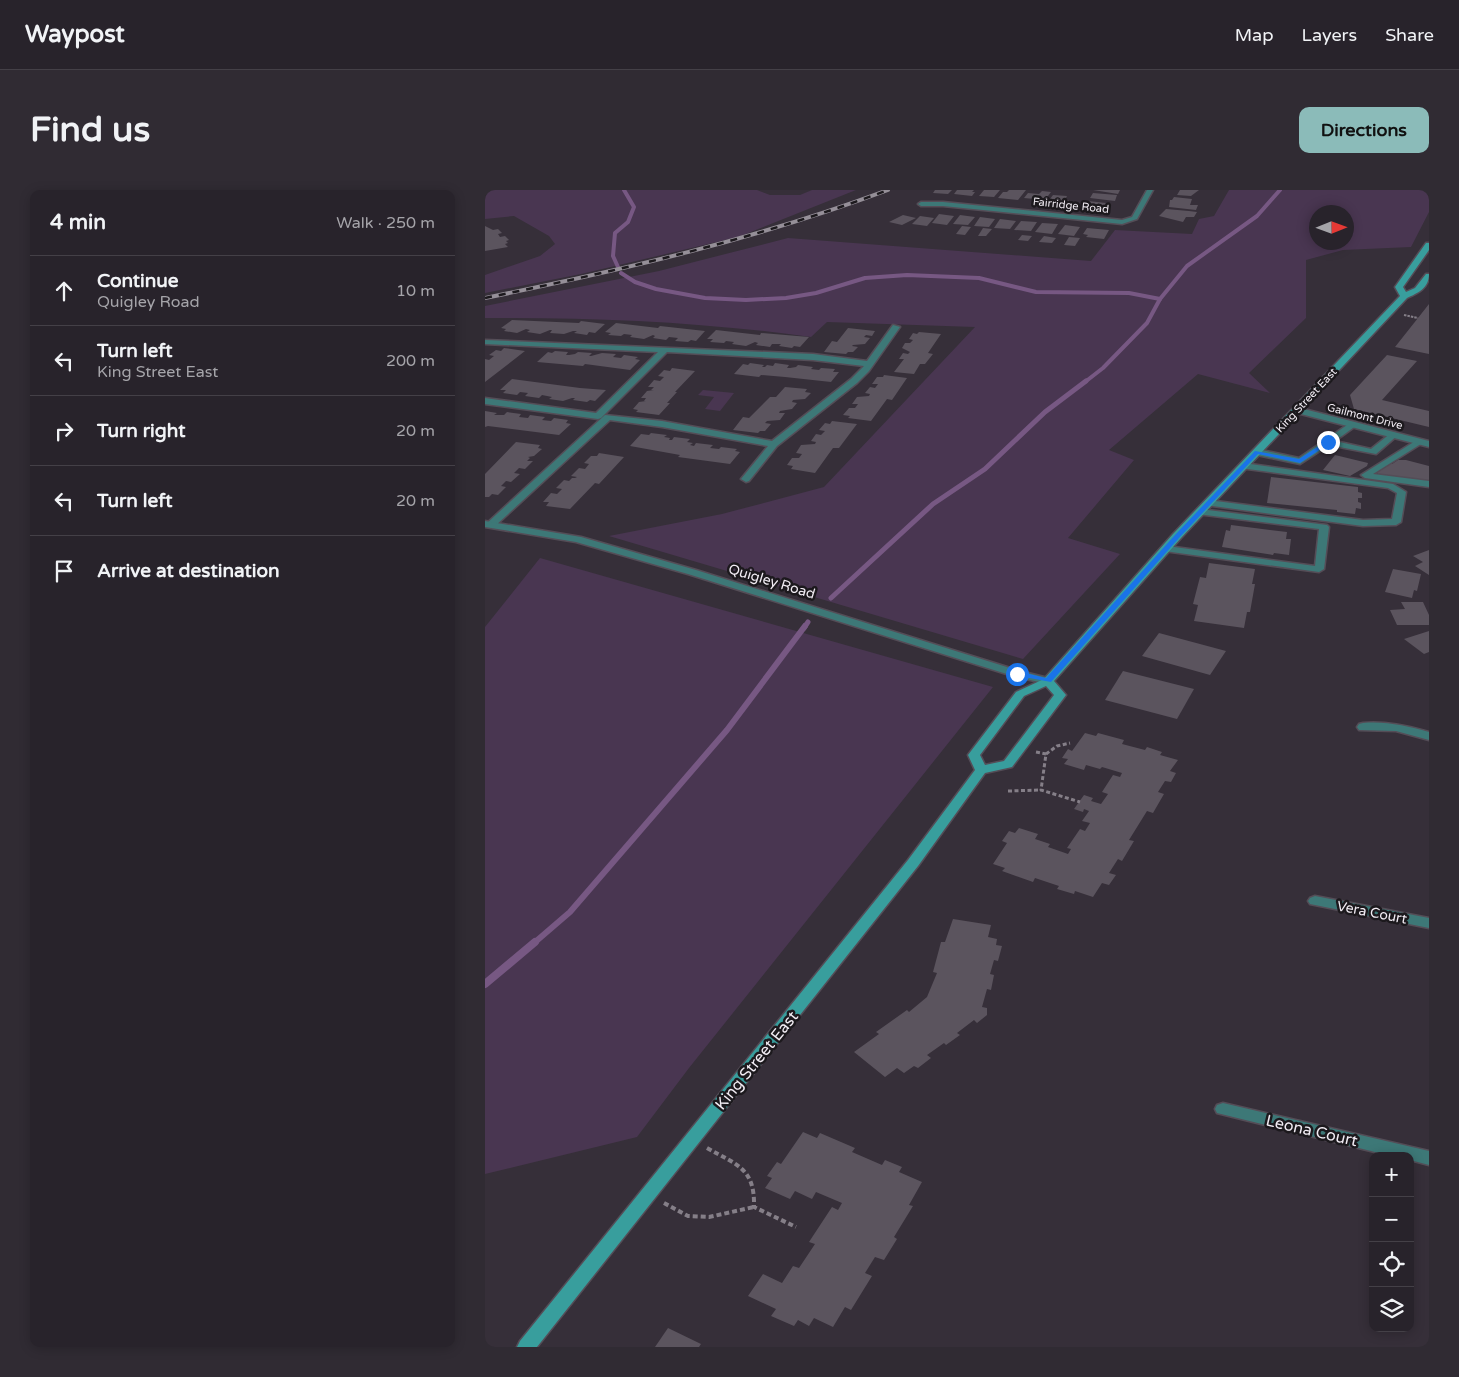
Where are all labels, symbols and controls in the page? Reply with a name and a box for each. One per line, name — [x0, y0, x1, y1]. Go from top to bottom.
text: Waypost — [25, 20, 125, 49]
text: Map — [1235, 24, 1274, 46]
text: Layers — [1302, 24, 1357, 46]
text: Share — [1385, 24, 1434, 46]
button: Directions — [1299, 107, 1429, 153]
text: Find us — [30, 109, 150, 151]
street label: Fairridge Road — [1032, 195, 1110, 216]
north arrow — [1309, 205, 1354, 250]
text: 4 min — [50, 210, 106, 235]
text: Walk · 250 m — [336, 213, 435, 233]
text: Continue — [97, 270, 179, 292]
icon: ahead — [50, 277, 78, 305]
text: 10 m — [396, 281, 435, 301]
text: Quigley Road — [97, 292, 200, 312]
text: Turn left — [97, 340, 173, 362]
icon: left — [50, 347, 78, 375]
text: 200 m — [386, 351, 435, 371]
text: King Street East — [97, 362, 218, 382]
street label: King Street East — [1273, 365, 1340, 435]
street label: Gailmont Drive — [1326, 401, 1404, 432]
icon: right — [50, 417, 78, 445]
text: Turn right — [97, 420, 185, 442]
text: 20 m — [396, 421, 435, 441]
route end — [1317, 431, 1340, 454]
icon: left — [50, 487, 78, 515]
text: Turn left — [97, 490, 173, 512]
text: 20 m — [396, 491, 435, 511]
icon: arrive — [50, 557, 78, 585]
text: Arrive at destination — [97, 560, 280, 582]
street label: Quigley Road — [726, 560, 817, 603]
route start — [1006, 663, 1029, 686]
street label: Vera Court — [1335, 897, 1409, 928]
street label: King Street East — [711, 1007, 803, 1114]
street label: Leona Court — [1264, 1111, 1360, 1151]
map controls — [1369, 1152, 1414, 1332]
button: + — [1369, 1152, 1414, 1197]
button: − — [1369, 1197, 1414, 1242]
button: locate — [1369, 1242, 1414, 1287]
button: layers — [1369, 1287, 1414, 1332]

